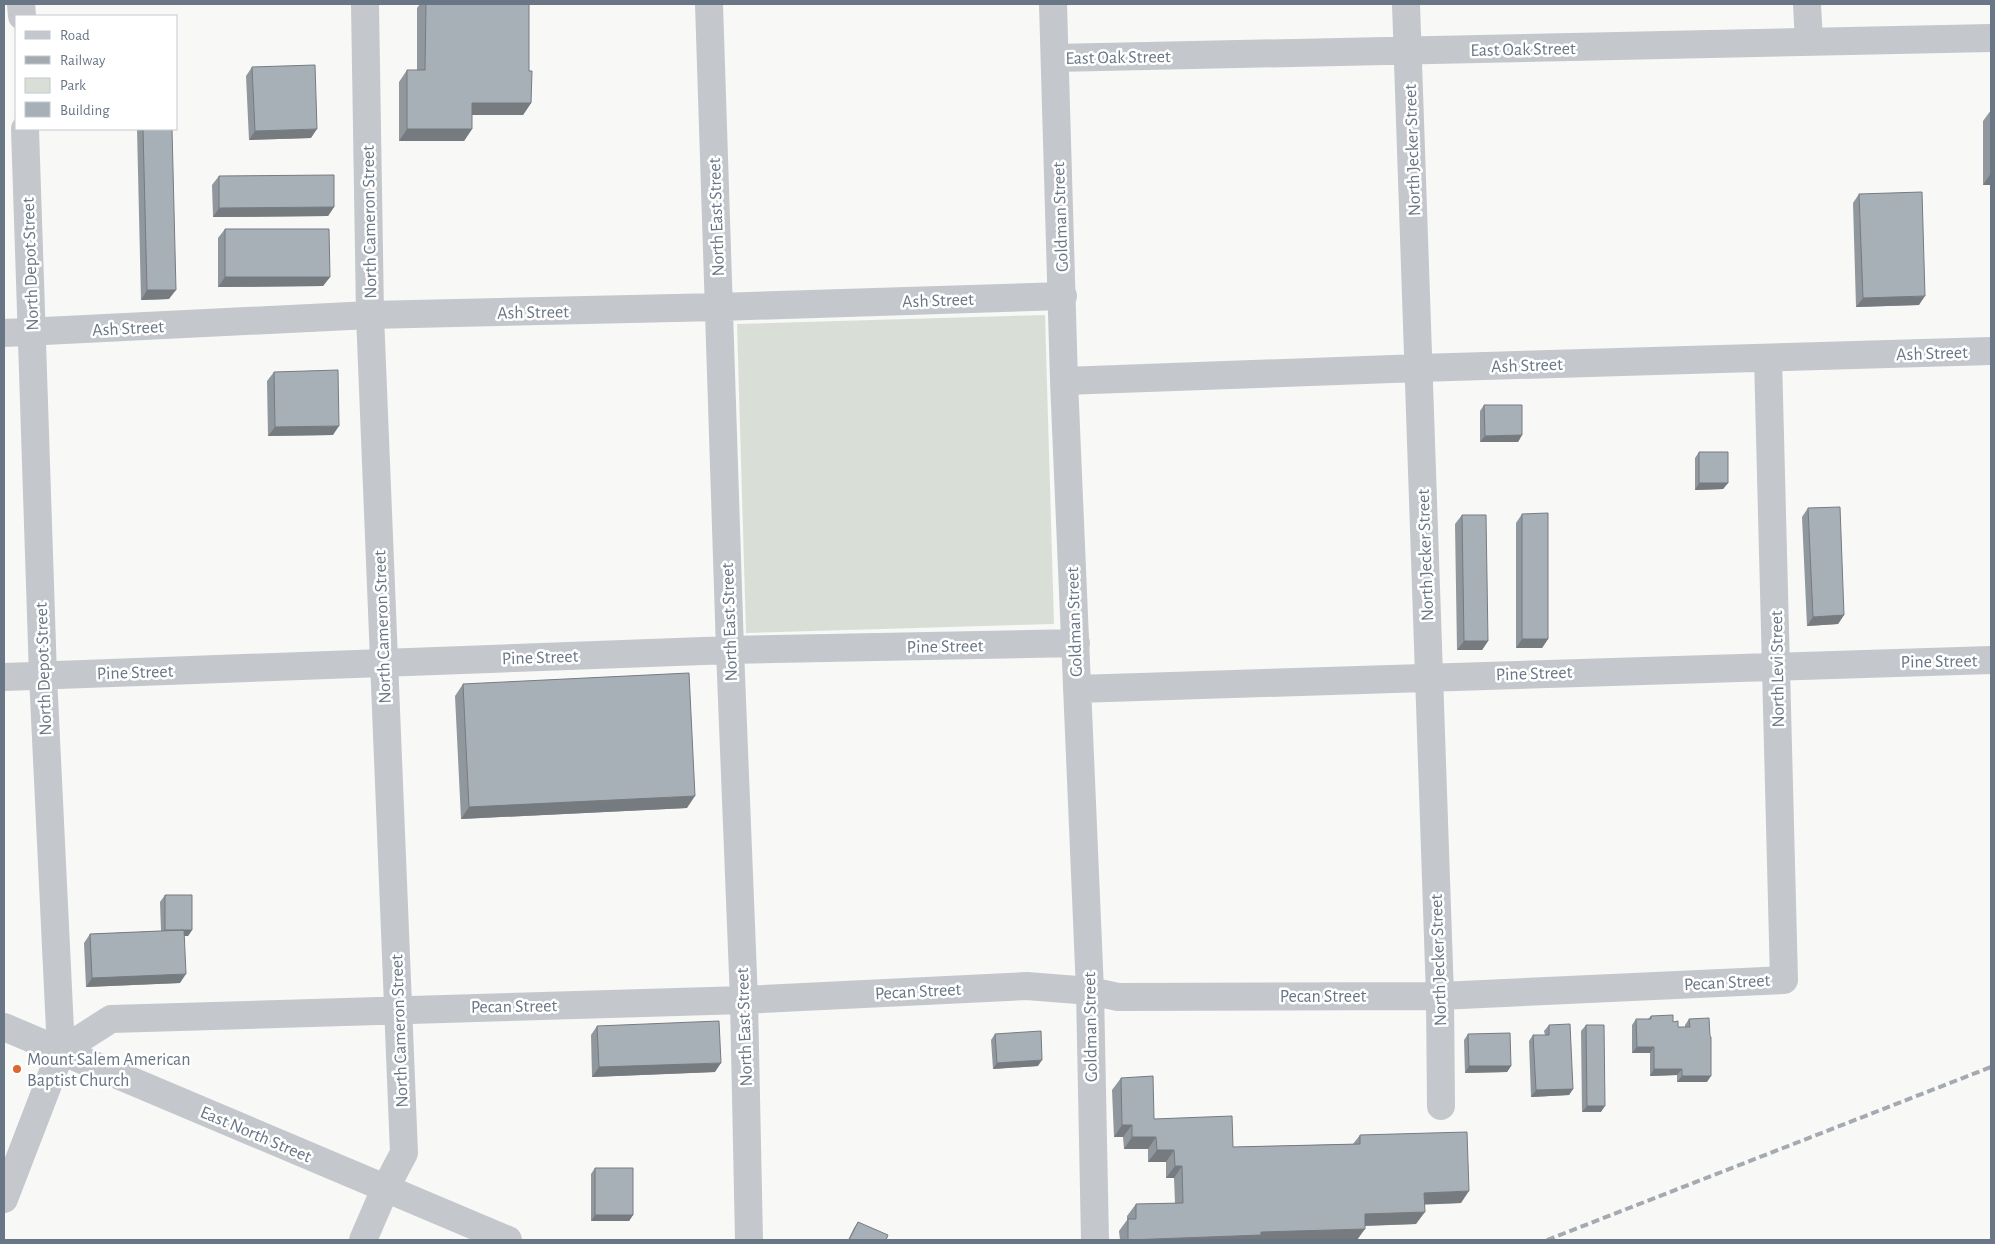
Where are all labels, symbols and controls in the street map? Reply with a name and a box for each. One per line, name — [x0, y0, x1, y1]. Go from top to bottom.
legend — [15, 15, 178, 130]
text: Road — [60, 28, 90, 43]
street label: East Oak Street — [1470, 40, 1576, 60]
street label: East Oak Street — [1065, 48, 1171, 68]
text: Railway — [60, 53, 106, 68]
text: Park — [60, 78, 86, 93]
street label: North Jecker Street — [1402, 83, 1424, 216]
text: Building — [60, 103, 110, 118]
street label: North Cameron Street — [360, 145, 380, 299]
street label: North East Street — [706, 157, 728, 277]
street label: Goldman Street — [1050, 161, 1072, 272]
street label: North Depot Street — [20, 197, 42, 331]
street label: Ash Street — [902, 291, 974, 311]
street label: Ash Street — [497, 303, 569, 323]
street label: Ash Street — [92, 318, 165, 340]
street label: Ash Street — [1896, 344, 1968, 364]
street label: Ash Street — [1491, 356, 1563, 376]
street label: North Jecker Street — [1415, 488, 1437, 621]
street label: North Cameron Street — [371, 550, 395, 704]
street label: North East Street — [719, 562, 741, 682]
street label: Goldman Street — [1064, 566, 1086, 677]
street label: North Depot Street — [33, 602, 55, 736]
street label: North Levi Street — [1768, 610, 1788, 728]
street label: Pine Street — [907, 637, 984, 657]
street label: Pine Street — [501, 648, 579, 668]
street label: Pine Street — [1901, 652, 1978, 672]
street label: Pine Street — [96, 663, 174, 683]
street label: Pine Street — [1495, 664, 1573, 684]
street label: North Jecker Street — [1428, 893, 1450, 1026]
street label: North Cameron Street — [388, 954, 412, 1108]
street label: North East Street — [734, 967, 756, 1087]
street label: Goldman Street — [1081, 971, 1101, 1082]
street label: Pecan Street — [1683, 972, 1771, 994]
street label: Pecan Street — [874, 981, 962, 1003]
street label: Pecan Street — [1280, 988, 1366, 1006]
street label: Pecan Street — [471, 997, 558, 1017]
place label: Mount Salem American Baptist Church — [27, 1051, 191, 1090]
marker: Mount Salem American Baptist Church — [11, 1063, 23, 1075]
street label: East North Street — [197, 1103, 314, 1167]

